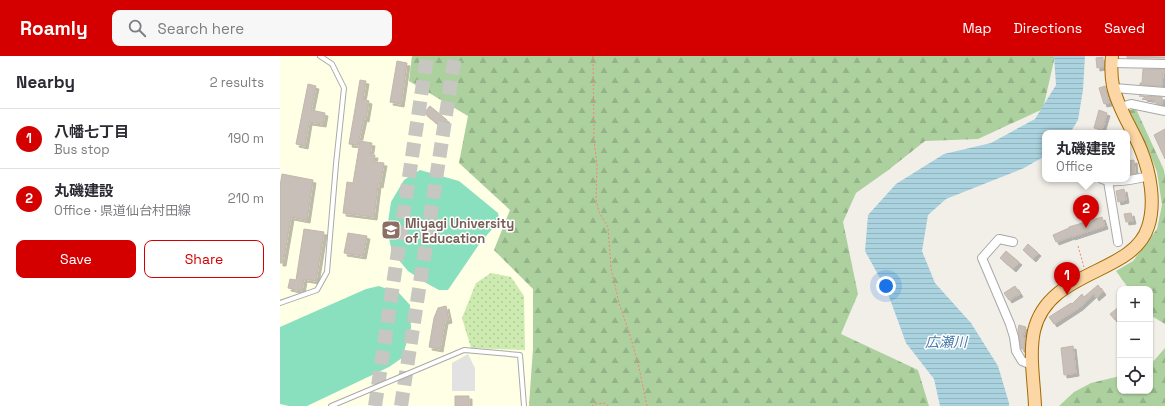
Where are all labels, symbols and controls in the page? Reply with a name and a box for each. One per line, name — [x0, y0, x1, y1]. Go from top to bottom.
search box — [112, 10, 392, 46]
text: Roamly — [20, 16, 88, 41]
icon: search — [126, 17, 148, 39]
text: Search here — [158, 19, 244, 38]
text: Map — [962, 19, 992, 37]
text: Directions — [1014, 19, 1082, 37]
text: Saved — [1104, 19, 1145, 37]
text: Nearby — [16, 71, 75, 93]
text: 2 results — [210, 74, 264, 91]
text: 八幡七丁目 — [54, 122, 129, 141]
text: 1 — [26, 130, 32, 147]
text: 190 m — [228, 130, 264, 147]
popup — [1042, 130, 1130, 182]
text: 丸磯建設 — [1056, 139, 1116, 158]
text: Bus stop — [54, 141, 110, 158]
text: Office — [1056, 158, 1093, 175]
text: 丸磯建設 — [54, 181, 114, 200]
text: 2 — [25, 190, 33, 207]
text: 210 m — [228, 190, 264, 207]
pin: 2 — [1073, 195, 1099, 228]
text: Office · 県道仙台村田線 — [54, 202, 191, 219]
place label: Miyagi University of Education — [405, 215, 514, 247]
school or university icon: Miyagi University of Education — [380, 219, 402, 241]
button: Save — [16, 240, 136, 278]
button: Share — [144, 240, 264, 278]
pin: 1 — [1054, 262, 1080, 295]
your location — [876, 276, 896, 296]
map controls — [1117, 286, 1153, 394]
button: + — [1117, 286, 1153, 322]
button: − — [1117, 322, 1153, 358]
water label: 広瀬川 — [925, 333, 969, 351]
button: locate — [1117, 358, 1153, 394]

